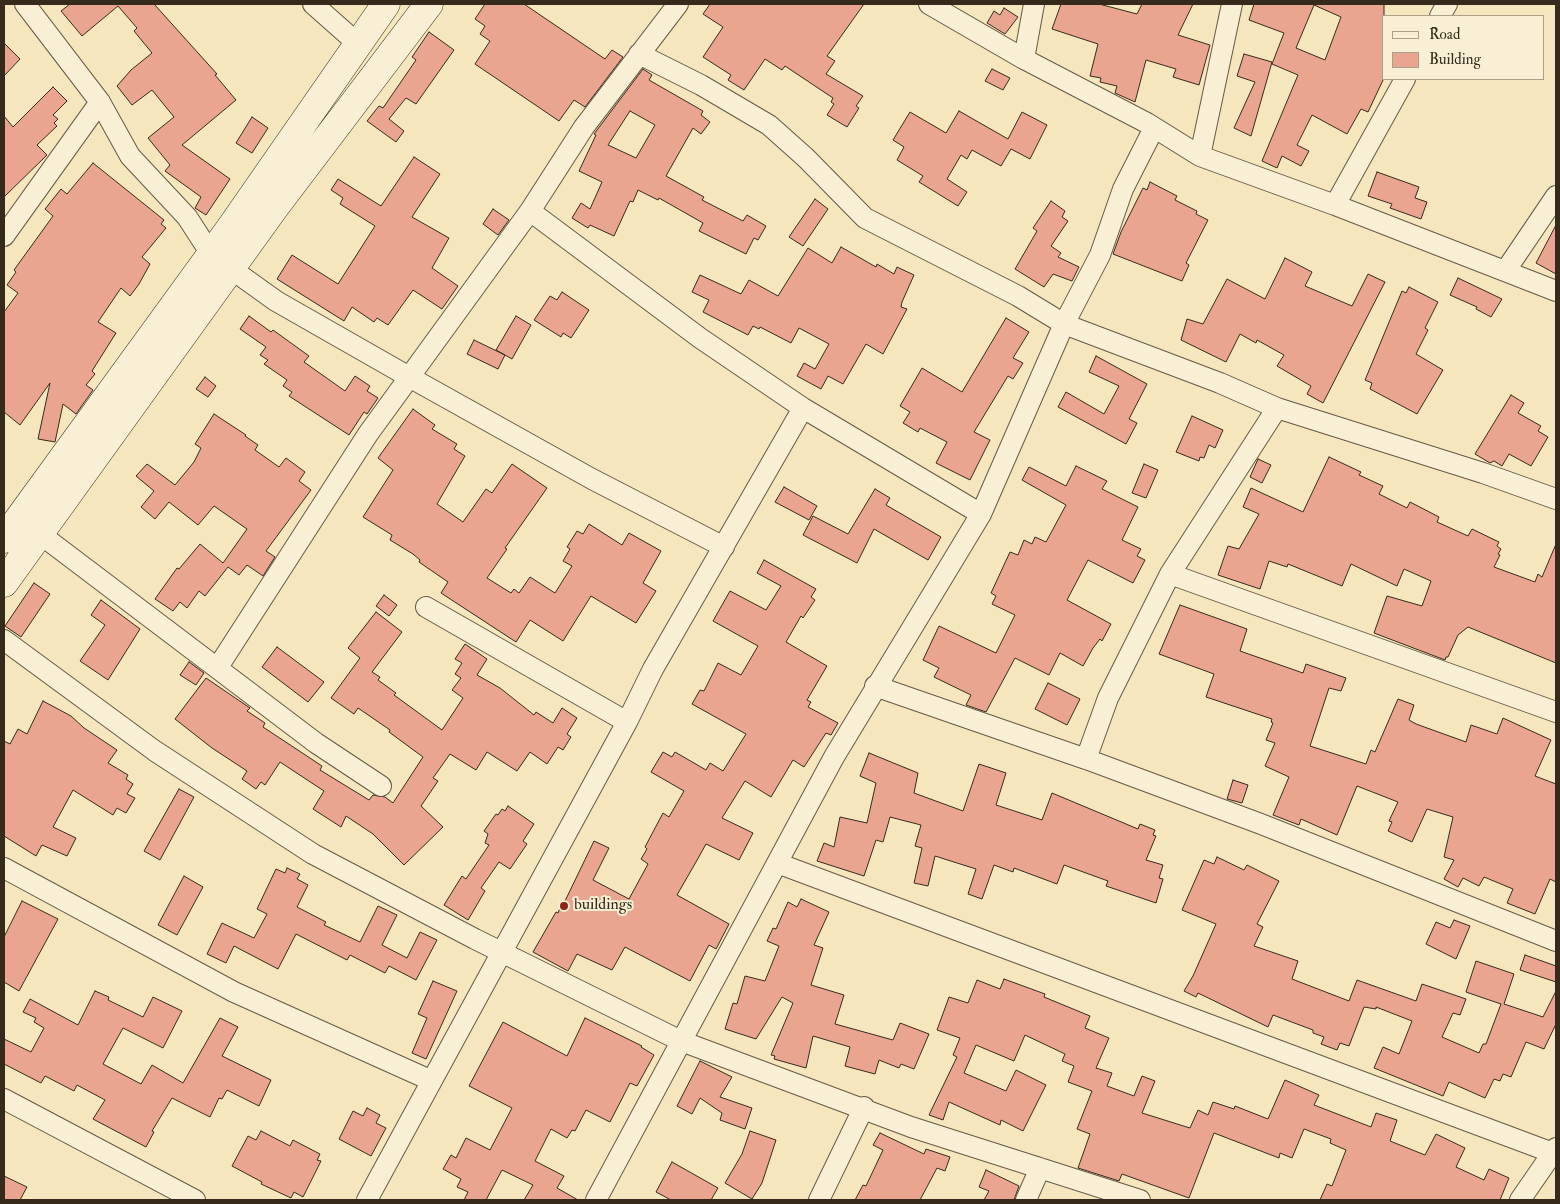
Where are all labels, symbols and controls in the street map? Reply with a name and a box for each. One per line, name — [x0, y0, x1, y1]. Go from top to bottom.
legend — [1382, 15, 1545, 80]
text: Road — [1429, 25, 1460, 44]
text: Building — [1429, 50, 1481, 69]
place label: buildings — [574, 896, 632, 916]
marker: buildings — [558, 900, 570, 912]

